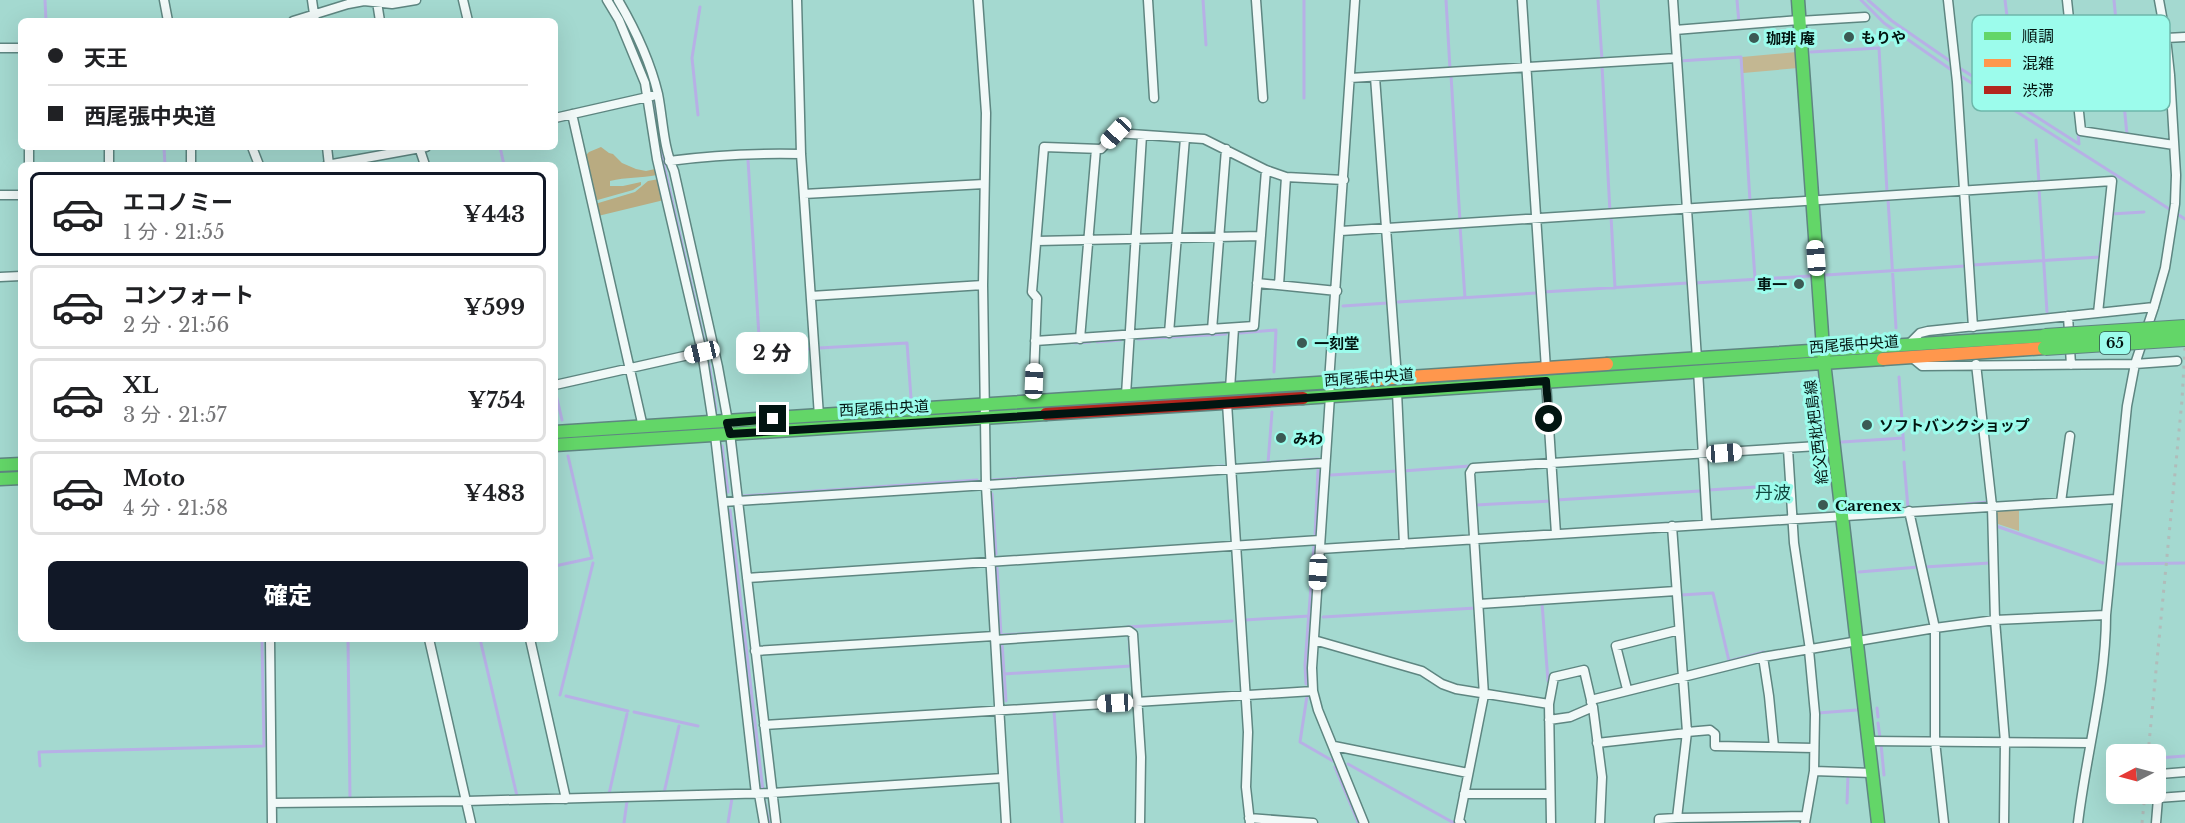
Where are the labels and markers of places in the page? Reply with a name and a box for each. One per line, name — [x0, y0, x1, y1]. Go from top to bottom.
place label: もりや — [1861, 28, 1906, 47]
place label: 珈琲 庵 — [1766, 29, 1815, 48]
marker: もりや — [1842, 30, 1856, 44]
marker: 珈琲 庵 — [1747, 31, 1761, 45]
place label: 車一 — [1757, 275, 1787, 294]
marker: 車一 — [1792, 277, 1806, 291]
place label: 一刻堂 — [1314, 334, 1359, 353]
marker: 一刻堂 — [1295, 336, 1309, 350]
place label: ソフトバンクショップ — [1879, 416, 2030, 435]
marker: ソフトバンクショップ — [1860, 418, 1874, 432]
place label: みわ — [1293, 429, 1323, 448]
marker: みわ — [1274, 431, 1288, 445]
place label: Carenex — [1835, 496, 1902, 515]
marker: Carenex — [1816, 498, 1830, 512]

